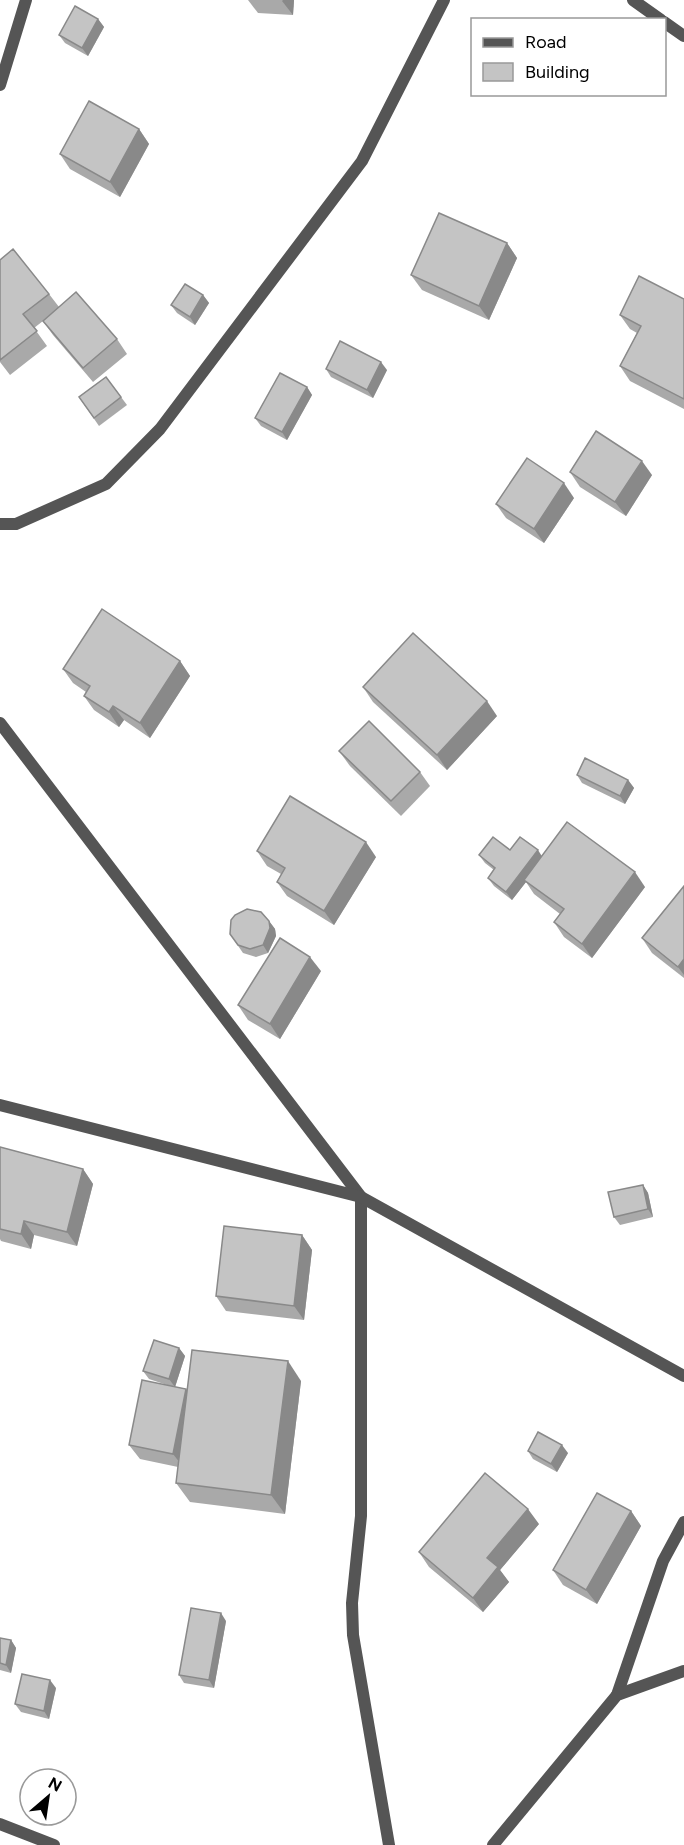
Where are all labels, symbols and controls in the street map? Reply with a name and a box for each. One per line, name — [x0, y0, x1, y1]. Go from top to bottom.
legend — [471, 18, 666, 96]
text: Road — [525, 31, 566, 53]
text: Building — [525, 61, 590, 83]
north arrow — [18, 1767, 78, 1827]
text: N — [45, 1773, 65, 1796]

